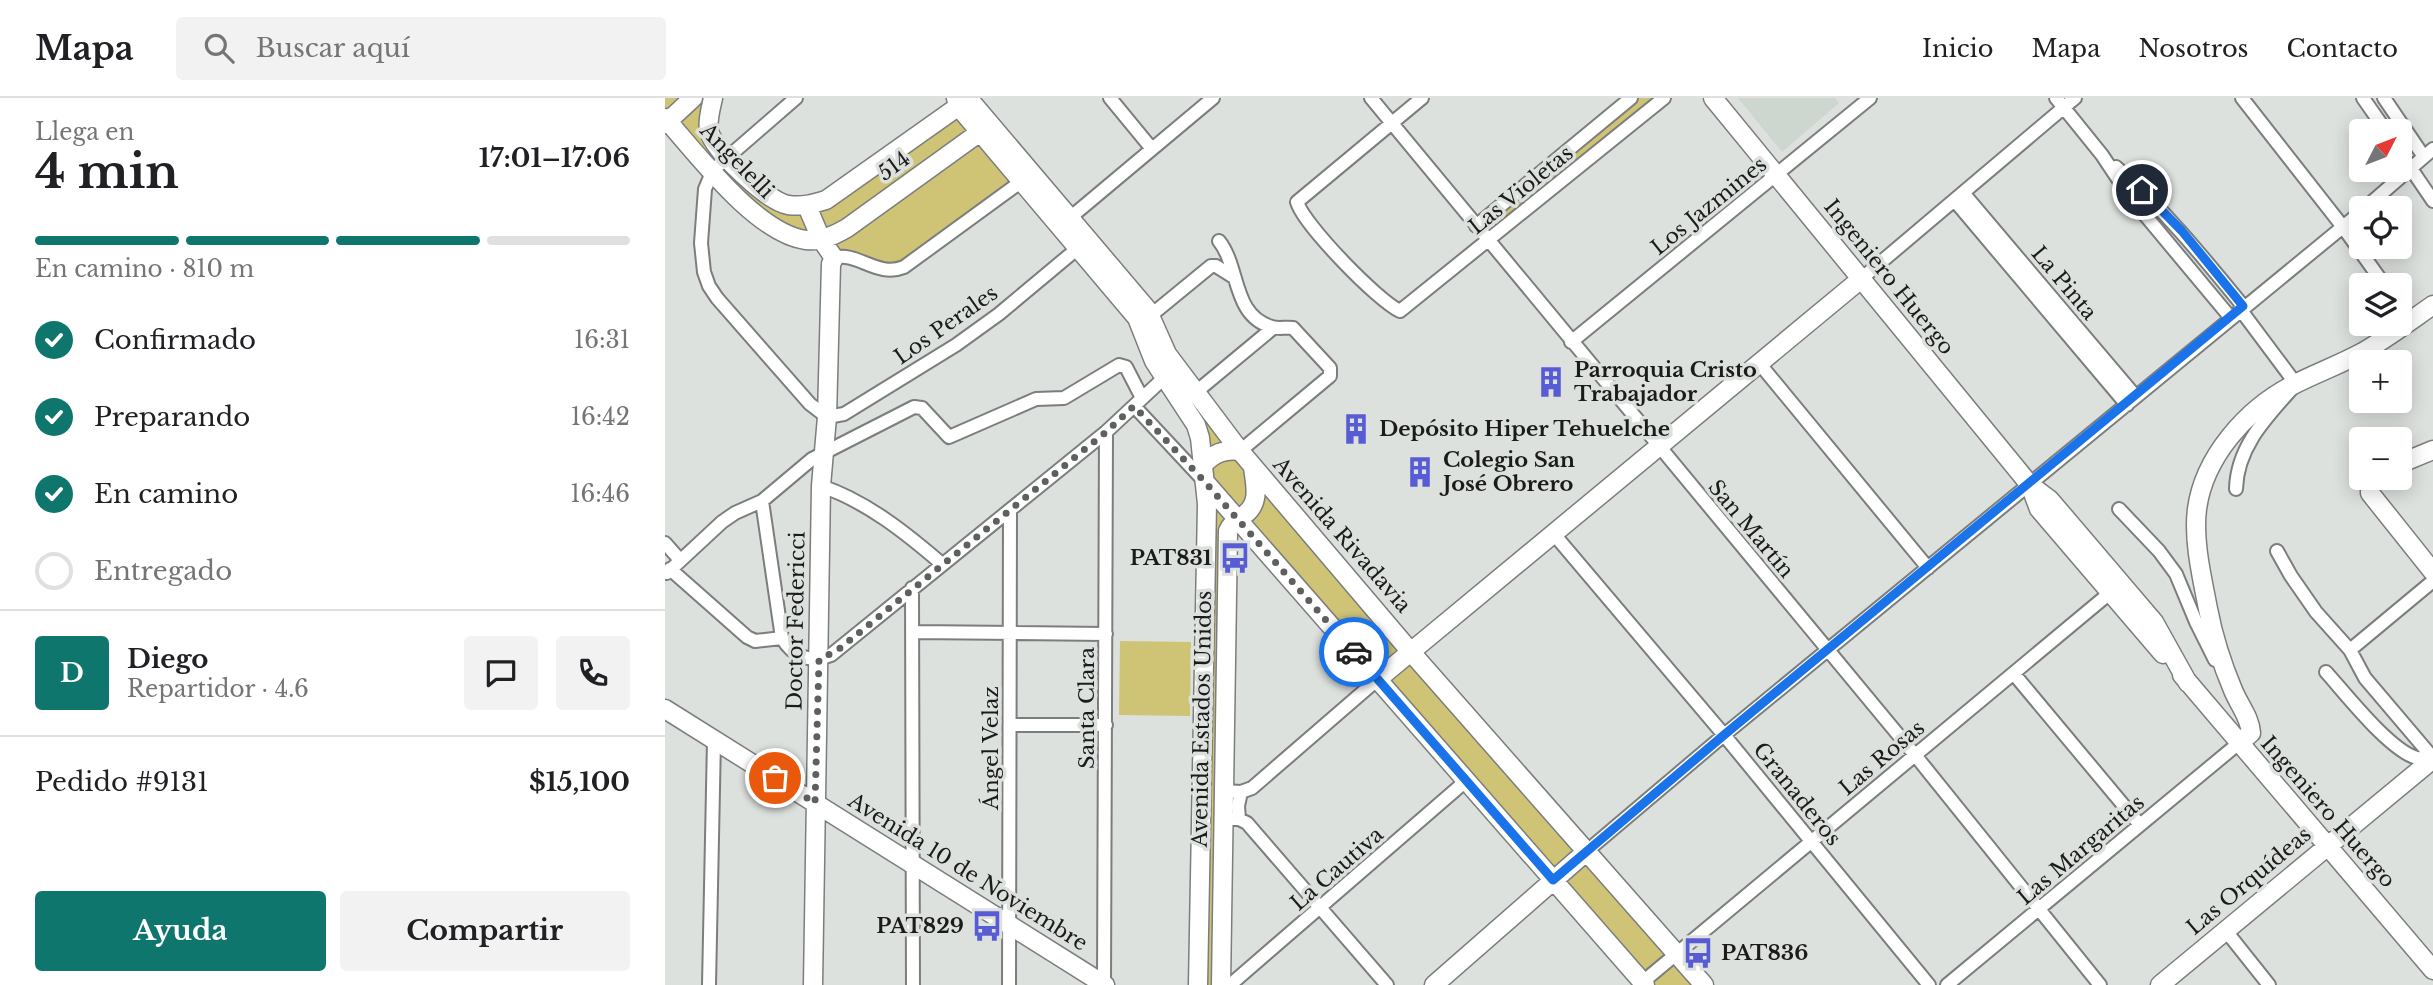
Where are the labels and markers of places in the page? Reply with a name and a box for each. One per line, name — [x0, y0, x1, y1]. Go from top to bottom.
pin — [2112, 160, 2172, 220]
place label: Parroquia Cristo Trabajador — [1574, 357, 1757, 407]
building icon: Parroquia Cristo Trabajador — [1534, 365, 1568, 399]
building icon: Depósito Hiper Tehuelche — [1339, 412, 1373, 446]
place label: Depósito Hiper Tehuelche — [1379, 416, 1670, 442]
place label: Colegio San José Obrero — [1439, 447, 1575, 497]
building icon: Colegio San José Obrero — [1403, 455, 1437, 489]
bus stop icon: PAT831 — [1218, 541, 1252, 575]
place label: PAT831 — [1130, 545, 1212, 571]
pin — [745, 748, 805, 808]
bus stop icon: PAT829 — [970, 909, 1004, 943]
place label: PAT829 — [876, 913, 964, 939]
bus stop icon: PAT836 — [1681, 936, 1715, 970]
place label: PAT836 — [1721, 940, 1808, 966]

